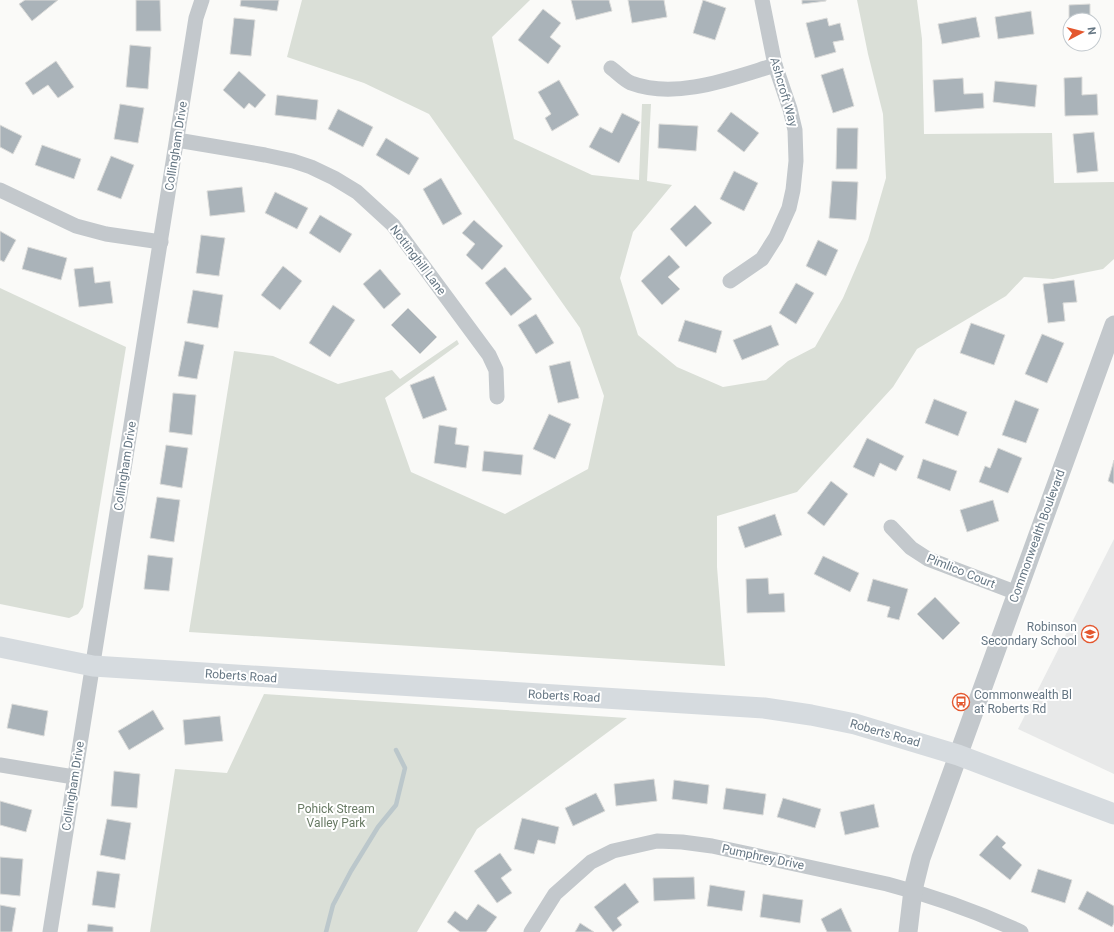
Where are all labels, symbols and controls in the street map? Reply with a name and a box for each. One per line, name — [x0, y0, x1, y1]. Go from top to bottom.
north arrow — [1062, 12, 1102, 52]
text: N — [1085, 26, 1098, 36]
street label: Ashcroft Way — [767, 56, 801, 129]
street label: Collingham Drive — [162, 100, 190, 192]
street label: Nottinghill Lane — [387, 222, 449, 298]
street label: Collingham Drive — [111, 420, 139, 512]
street label: Commonwealth Boulevard — [1006, 468, 1068, 604]
street label: Pimlico Court — [925, 551, 997, 591]
place label: Robinson Secondary School — [981, 620, 1077, 648]
school or university icon: Robinson Secondary School — [1080, 624, 1100, 644]
street label: Roberts Road — [204, 666, 278, 686]
street label: Roberts Road — [528, 687, 600, 705]
place label: Commonwealth Bl at Roberts Rd — [974, 688, 1072, 716]
bus stop icon: Commonwealth Bl at Roberts Rd — [951, 692, 971, 712]
street label: Roberts Road — [848, 716, 922, 750]
street label: Collingham Drive — [59, 740, 87, 832]
park label: Pohick Stream Valley Park — [297, 802, 375, 830]
street label: Pumphrey Drive — [721, 841, 805, 873]

